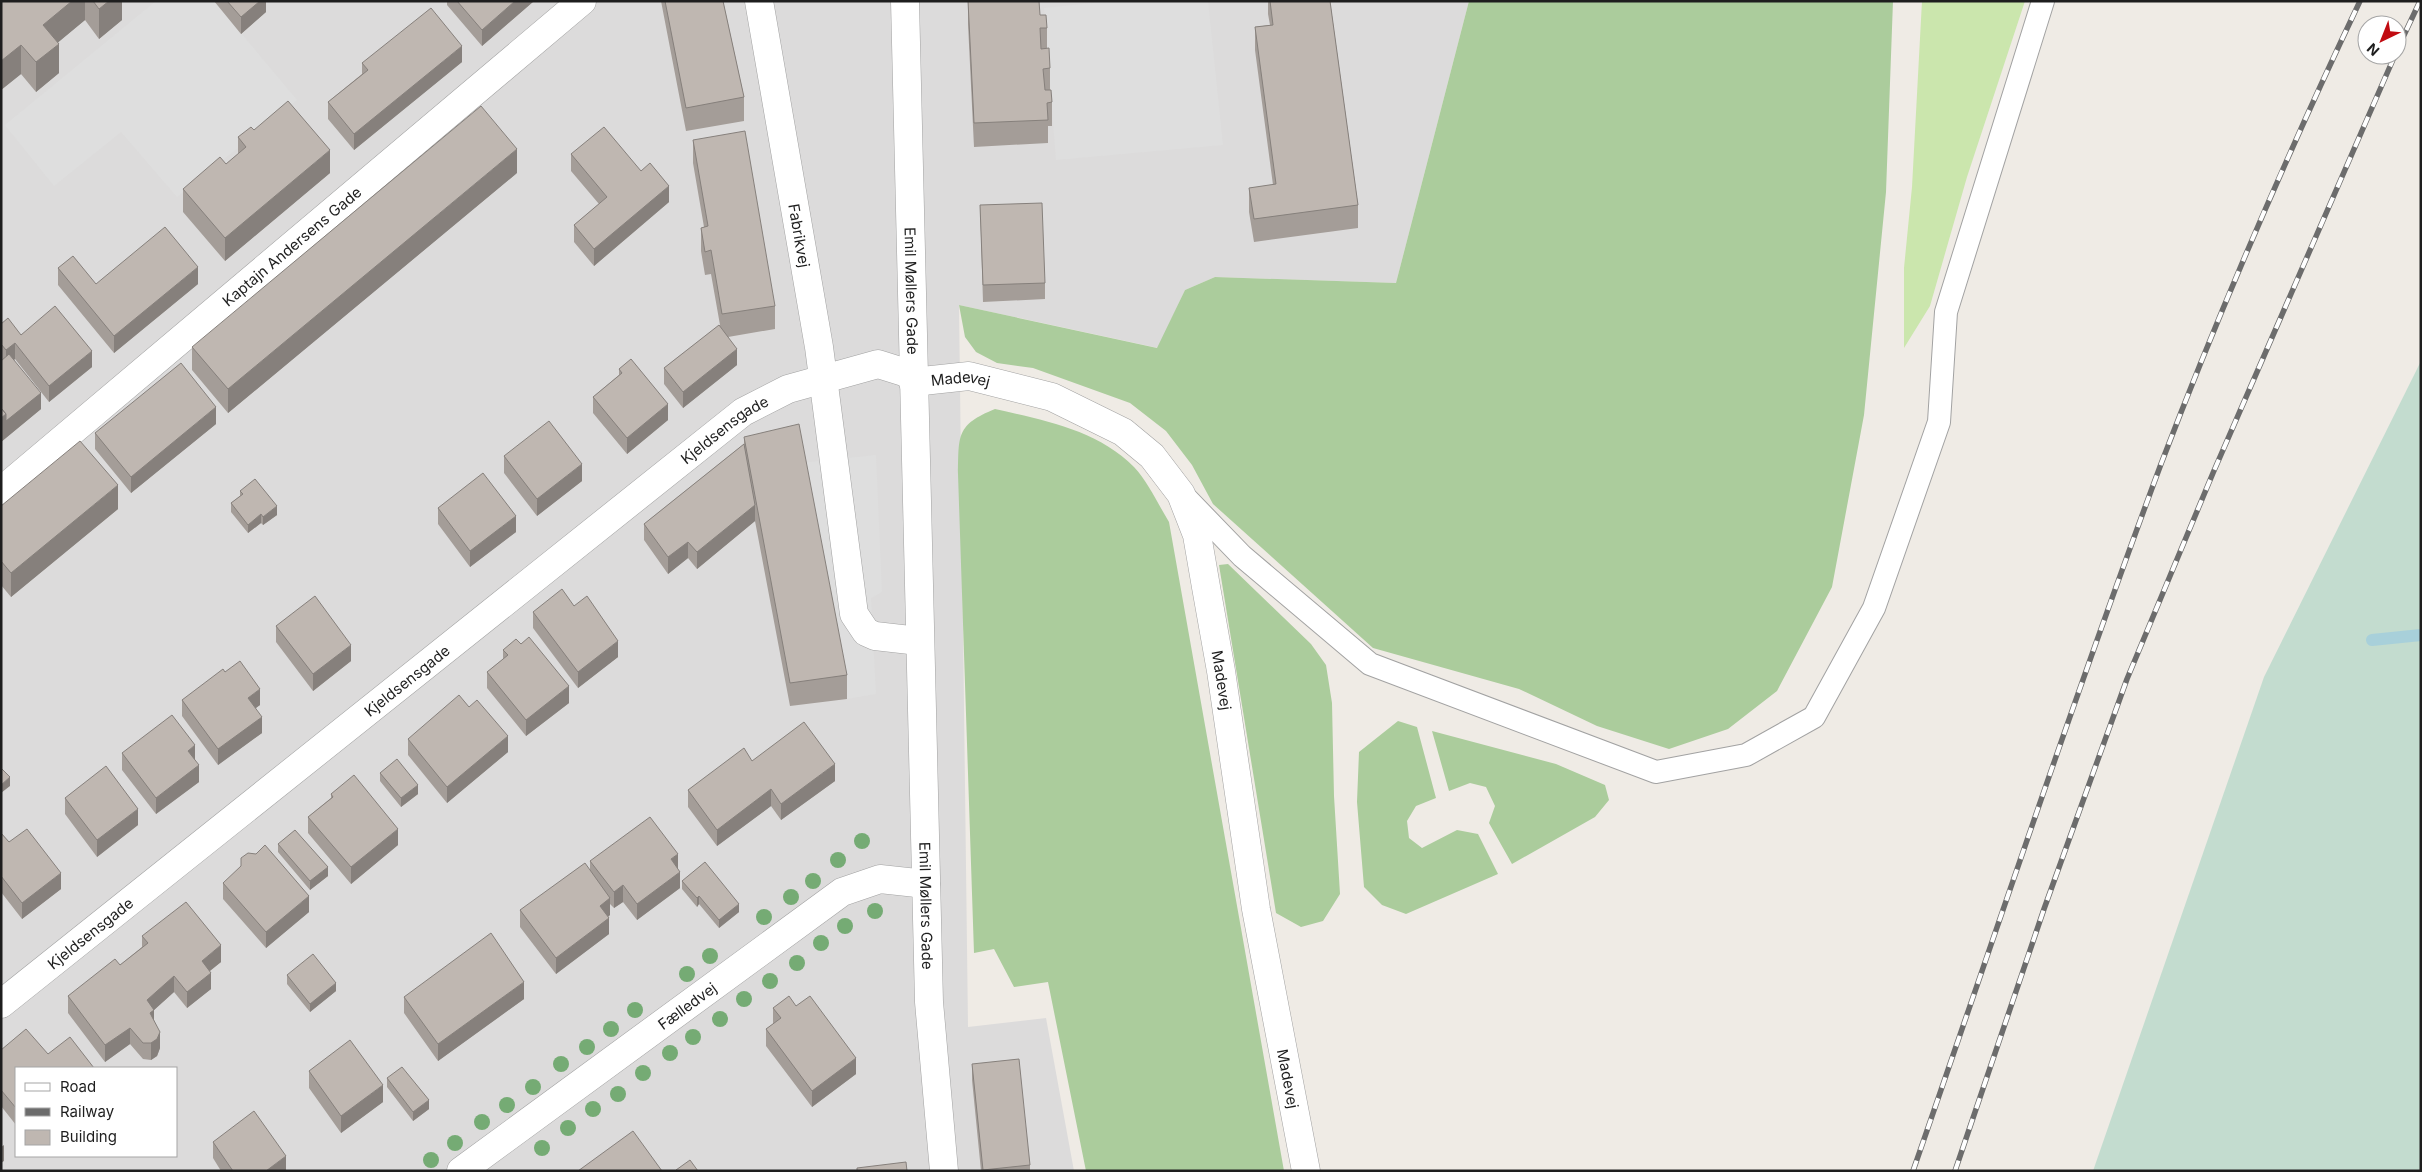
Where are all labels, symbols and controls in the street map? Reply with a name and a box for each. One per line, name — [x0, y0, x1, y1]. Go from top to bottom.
north arrow — [2357, 15, 2407, 65]
text: N — [2363, 40, 2382, 60]
street label: Kaptajn Andersens Gade — [218, 182, 365, 310]
street label: Fabrikvej — [785, 202, 815, 269]
street label: Emil Møllers Gade — [901, 227, 923, 355]
street label: Madevej — [930, 366, 992, 391]
street label: Kjeldsensgade — [677, 391, 771, 468]
street label: Kjeldsensgade — [360, 640, 453, 720]
street label: Madevej — [1208, 649, 1236, 711]
street label: Emil Møllers Gade — [916, 842, 938, 970]
street label: Kjeldsensgade — [43, 893, 137, 973]
street label: Fælledvej — [654, 978, 720, 1033]
street label: Madevej — [1273, 1047, 1303, 1110]
legend — [15, 1067, 178, 1157]
text: Road — [60, 1077, 96, 1096]
text: Railway — [60, 1102, 115, 1121]
text: Building — [60, 1127, 117, 1146]

